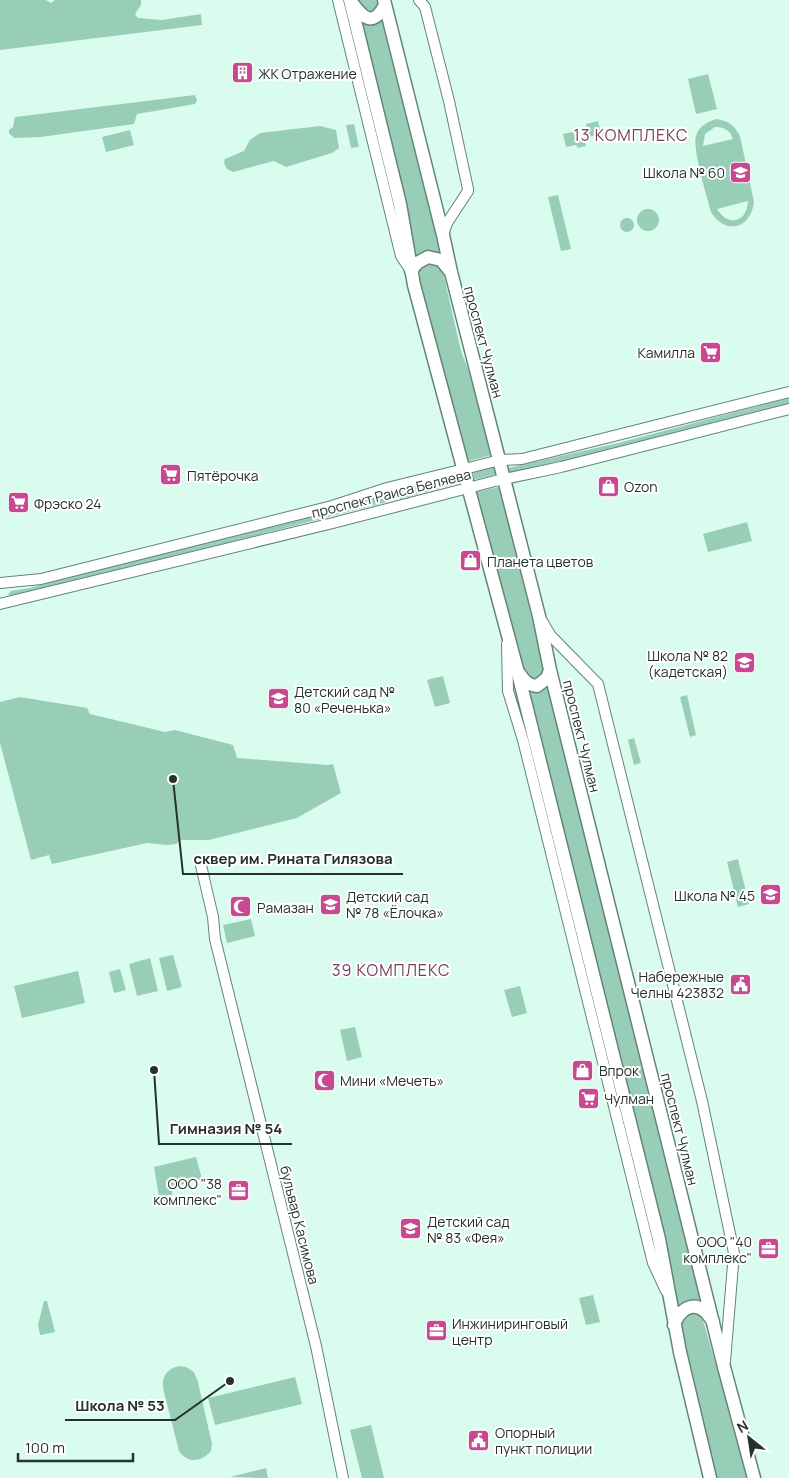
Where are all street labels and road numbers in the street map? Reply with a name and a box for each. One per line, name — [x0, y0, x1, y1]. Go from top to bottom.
street label: проспект Чулман — [460, 284, 508, 400]
street label: проспект Раиса Беляева — [309, 464, 473, 522]
street label: проспект Чулман — [559, 678, 605, 794]
street label: проспект Чулман — [657, 1071, 703, 1187]
street label: бульвар Касимова — [276, 1164, 324, 1286]

